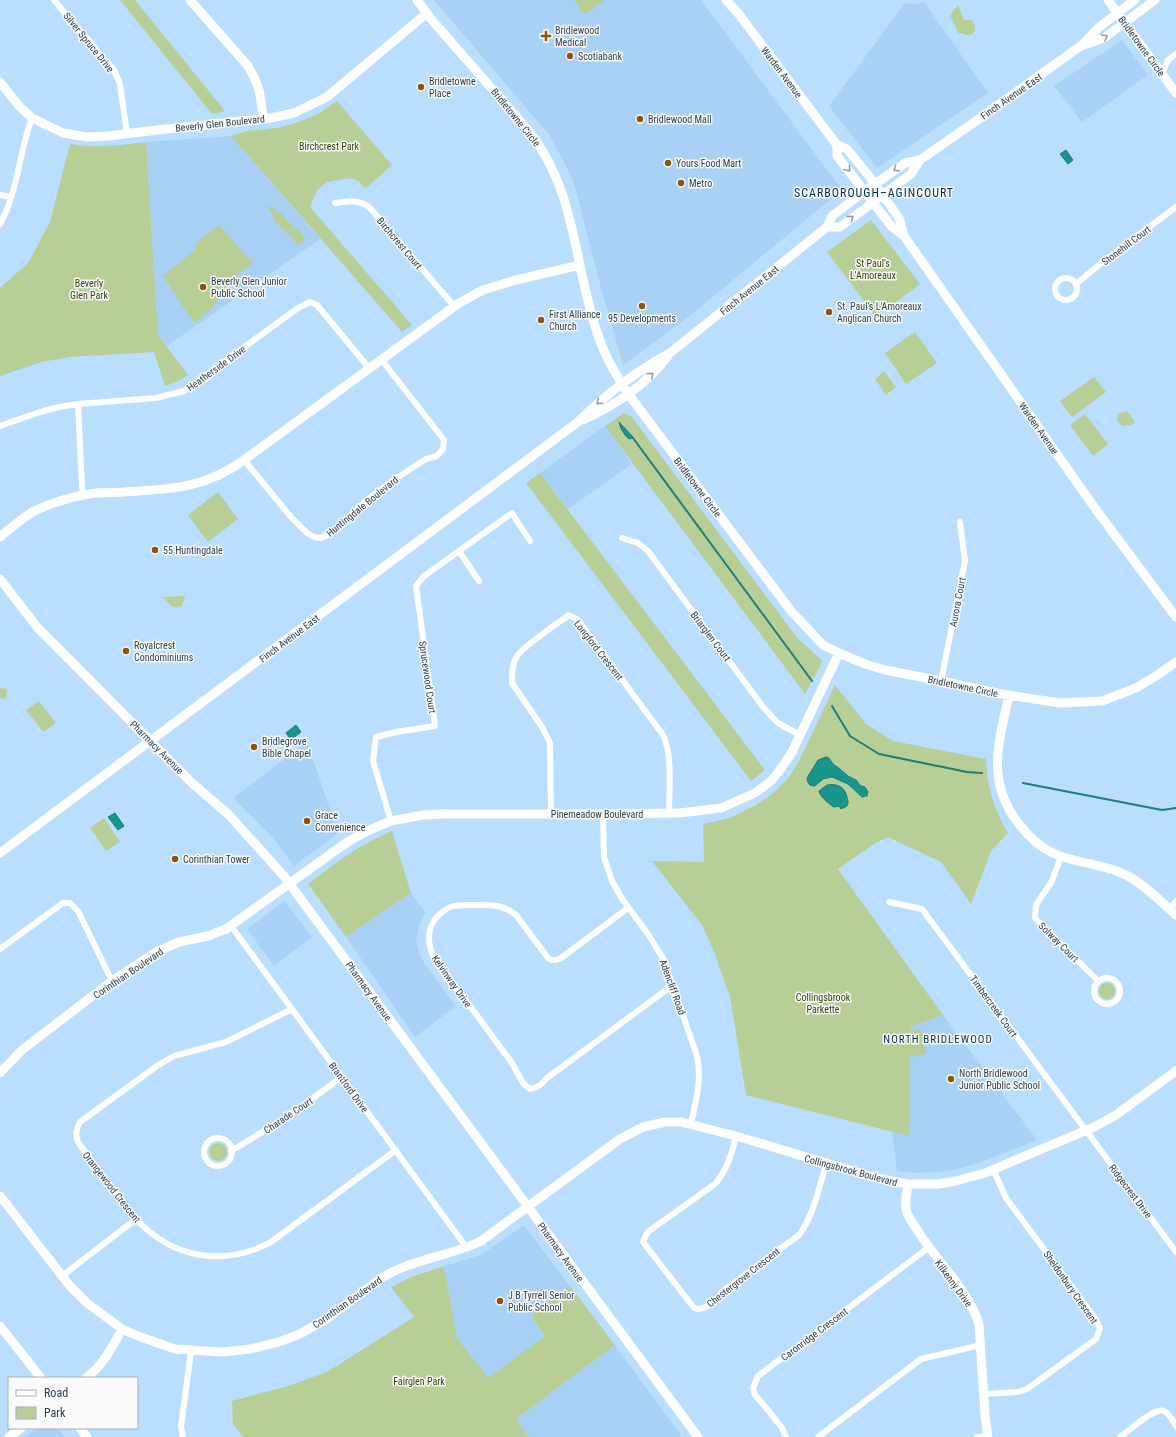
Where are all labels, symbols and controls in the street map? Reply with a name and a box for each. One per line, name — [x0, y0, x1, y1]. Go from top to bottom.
street label: Silver Spruce Drive — [61, 10, 116, 75]
street label: Bridletowne Circle — [1116, 14, 1167, 79]
place label: Bridlewood Medical — [555, 25, 599, 48]
marker: Bridlewood Medical — [540, 30, 552, 42]
one-way arrow — [1101, 34, 1108, 41]
street label: Warden Avenue — [759, 45, 804, 100]
marker: Scotiabank — [565, 51, 575, 61]
place label: Scotiabank — [578, 51, 622, 62]
street label: Finch Avenue East — [979, 71, 1044, 122]
place label: Bridletowne Place — [429, 76, 476, 99]
marker: Bridletowne Place — [416, 82, 426, 92]
street label: Bridletowne Circle — [489, 86, 543, 149]
street label: Beverly Glen Boulevard — [175, 113, 265, 134]
marker: Bridlewood Mall — [635, 114, 645, 124]
place label: Bridlewood Mall — [648, 114, 711, 125]
park label: Birchcrest Park — [299, 141, 360, 152]
marker: Yours Food Mart — [663, 158, 673, 168]
place label: Yours Food Mart — [676, 158, 741, 169]
one-way arrow — [843, 165, 850, 172]
one-way arrow — [893, 165, 900, 172]
marker: Metro — [676, 178, 686, 188]
place label: Metro — [689, 178, 712, 189]
district label: SCARBOROUGH–AGINCOURT — [794, 186, 954, 200]
street label: Birchcrest Court — [375, 215, 424, 271]
one-way arrow — [847, 216, 854, 223]
street label: Stonehill Court — [1100, 223, 1153, 267]
park label: St Paul's L'Amoreaux — [850, 258, 897, 281]
street label: Finch Avenue East — [718, 263, 781, 317]
place label: Beverly Glen Junior Public School — [211, 276, 287, 299]
park label: Beverly Glen Park — [70, 278, 108, 301]
marker: Beverly Glen Junior Public School — [198, 282, 208, 292]
marker: 95 Developments — [637, 301, 647, 311]
place label: St. Paul's L'Amoreaux Anglican Church — [837, 301, 922, 324]
marker: St. Paul's L'Amoreaux Anglican Church — [824, 307, 834, 317]
place label: First Alliance Church — [549, 309, 601, 332]
place label: 95 Developments — [608, 313, 677, 324]
marker: First Alliance Church — [536, 315, 546, 325]
street label: Heatherside Drive — [185, 343, 248, 393]
one-way arrow — [646, 373, 653, 380]
one-way arrow — [596, 397, 603, 404]
street label: Warden Avenue — [1017, 400, 1061, 457]
street label: Bridletowne Circle — [672, 455, 724, 519]
street label: Huntingdale Boulevard — [324, 474, 400, 539]
marker: 55 Huntingdale — [150, 545, 160, 555]
place label: 55 Huntingdale — [163, 545, 223, 556]
street label: Aurora Court — [947, 576, 968, 628]
street label: Briarglen Court — [688, 609, 733, 663]
street label: Finch Avenue East — [257, 612, 321, 664]
street label: Longford Crescent — [572, 618, 625, 682]
place label: Royalcrest Condominiums — [134, 640, 194, 663]
street label: Sprucewood Court — [417, 640, 438, 714]
marker: Royalcrest Condominiums — [121, 646, 131, 656]
street label: Bridletowne Circle — [927, 674, 999, 699]
street label: Pharmacy Avenue — [128, 719, 186, 776]
place label: Bridlegrove Bible Chapel — [262, 736, 311, 759]
marker: Bridlegrove Bible Chapel — [249, 742, 259, 752]
street label: Pinemeadow Boulevard — [551, 809, 643, 820]
place label: Grace Convenience — [315, 810, 366, 833]
marker: Grace Convenience — [302, 816, 312, 826]
marker: Corinthian Tower — [170, 854, 180, 864]
place label: Corinthian Tower — [183, 854, 250, 865]
street label: Solway Court — [1036, 920, 1081, 965]
street label: Corinthian Boulevard — [91, 946, 165, 1001]
street label: Kelvinway Drive — [429, 953, 474, 1010]
street label: Adencliff Road — [657, 958, 688, 1016]
street label: Pharmacy Avenue — [343, 960, 394, 1023]
street label: Timbercreek Court — [968, 973, 1020, 1039]
park label: Collingsbrook Parkette — [796, 992, 851, 1015]
district label: NORTH BRIDLEWOOD — [883, 1033, 993, 1046]
street label: Brantford Drive — [327, 1060, 371, 1115]
place label: North Bridlewood Junior Public School — [959, 1068, 1040, 1091]
marker: North Bridlewood Junior Public School — [946, 1074, 956, 1084]
street label: Charade Court — [262, 1095, 315, 1136]
street label: Orangewood Crescent — [81, 1150, 143, 1225]
street label: Collingsbrook Boulevard — [803, 1153, 899, 1188]
street label: Ridgecrest Drive — [1107, 1162, 1154, 1220]
street label: Pharmacy Avenue — [535, 1221, 586, 1284]
street label: Chestergrove Crescent — [705, 1246, 782, 1309]
street label: Sheldonbury Crescent — [1041, 1249, 1100, 1326]
street label: Kilkenny Drive — [933, 1258, 974, 1309]
street label: Corinthian Boulevard — [311, 1274, 384, 1330]
place label: J B Tyrrell Senior Public School — [508, 1290, 574, 1313]
marker: J B Tyrrell Senior Public School — [495, 1296, 505, 1306]
street label: Caronridge Crescent — [779, 1306, 850, 1363]
park label: Fairglen Park — [393, 1376, 445, 1387]
legend — [8, 1377, 138, 1429]
text: Road — [44, 1386, 68, 1400]
text: Park — [44, 1406, 66, 1420]

